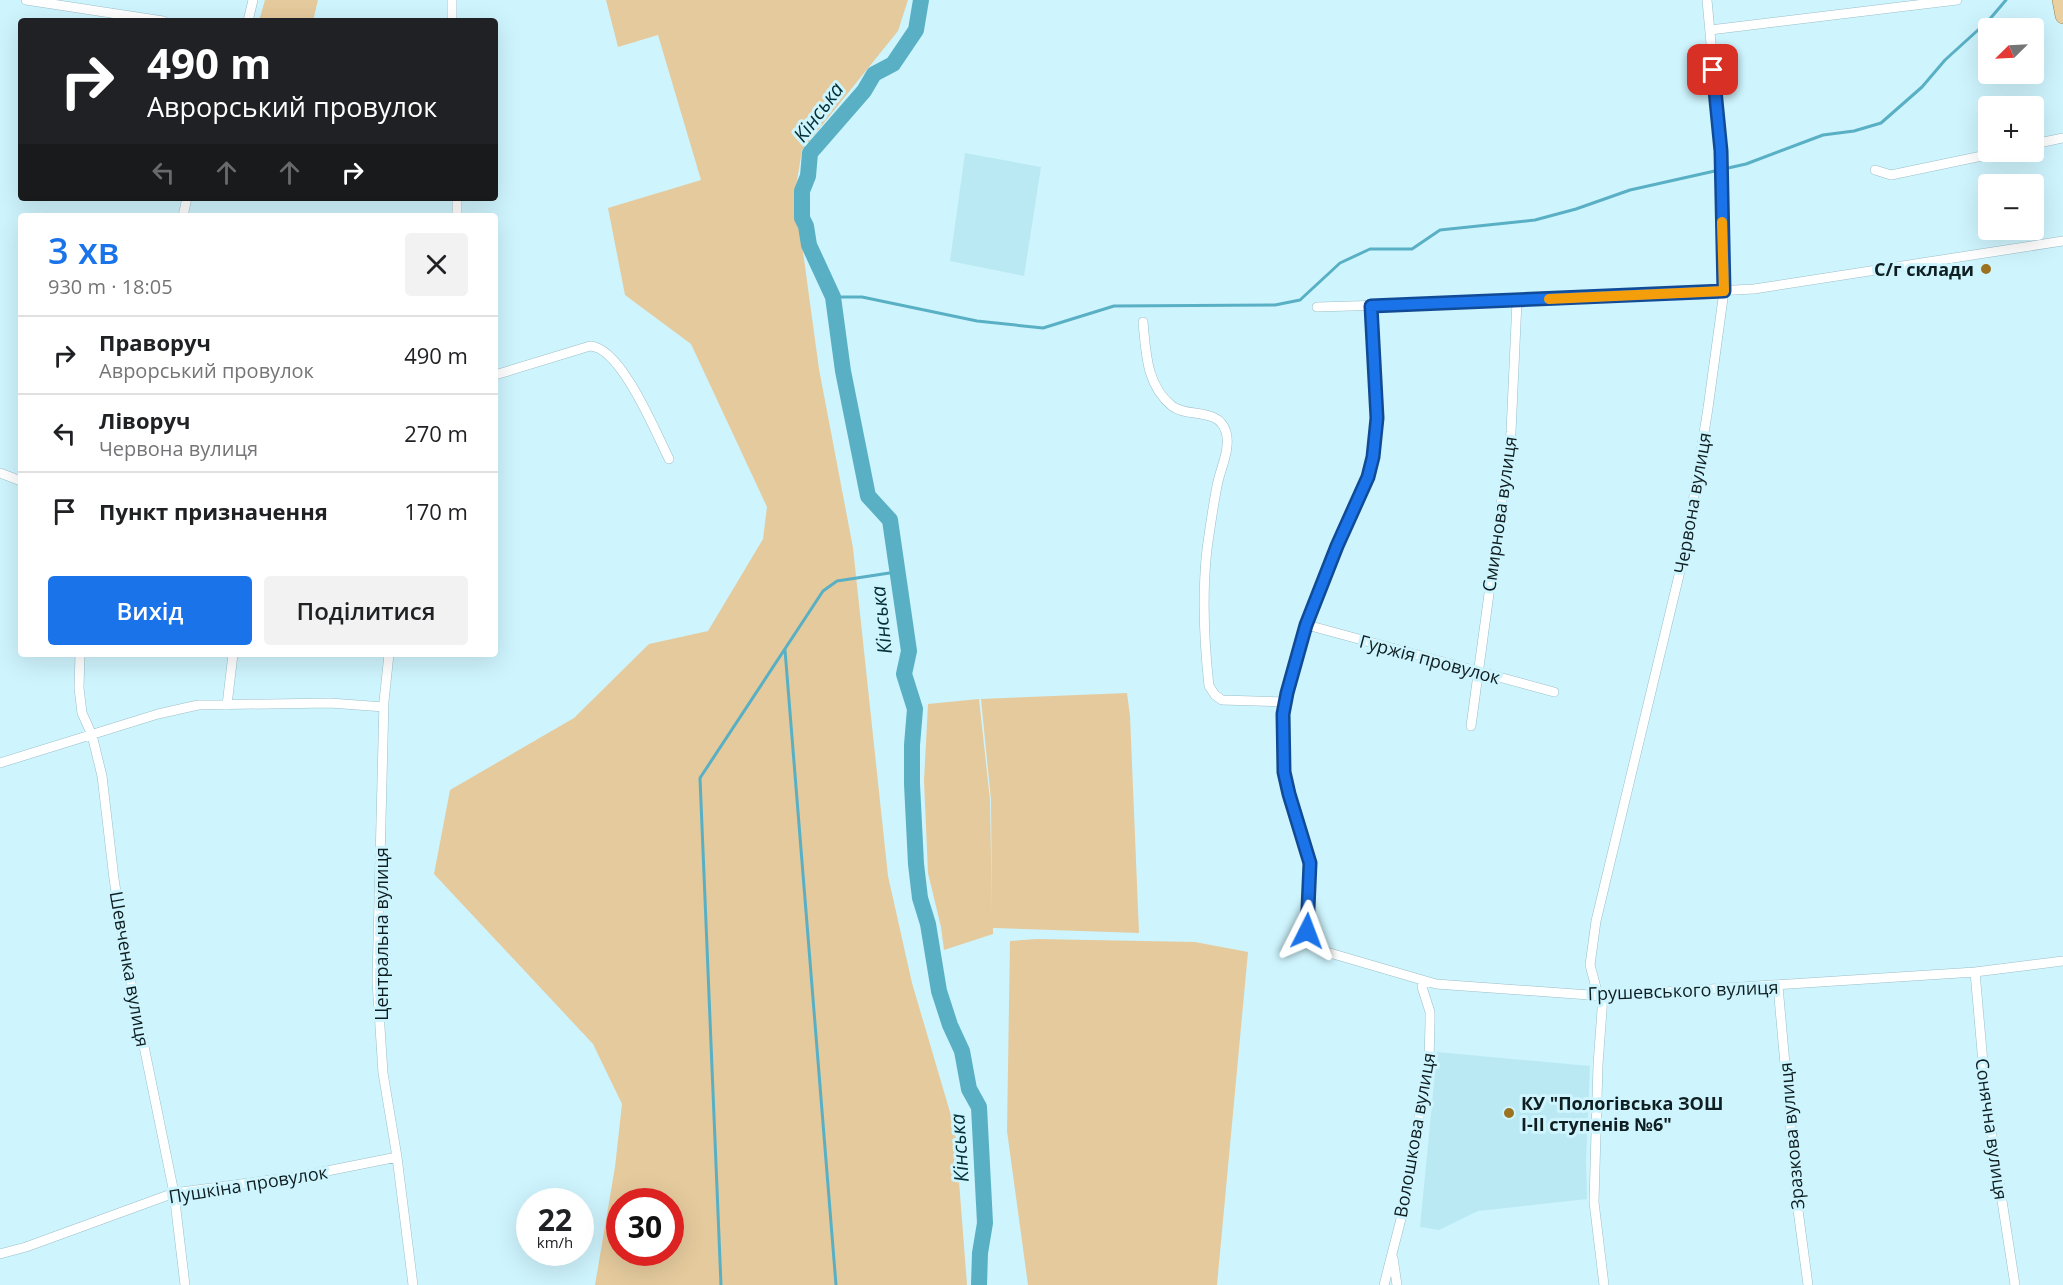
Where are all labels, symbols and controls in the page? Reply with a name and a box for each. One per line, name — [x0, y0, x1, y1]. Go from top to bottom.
north arrow — [1978, 18, 2044, 84]
map controls — [1978, 18, 2044, 240]
text: 490 m — [147, 34, 271, 91]
icon: right — [48, 42, 126, 120]
pin — [1687, 44, 1738, 95]
icon: arrive — [1696, 53, 1729, 86]
water label: Кінська — [787, 77, 849, 147]
text: Аврорський провулок — [147, 88, 437, 125]
button: + — [1978, 96, 2044, 162]
icon: left — [147, 156, 180, 189]
icon: ahead — [210, 156, 243, 189]
icon: ahead — [273, 156, 306, 189]
icon: right — [336, 156, 369, 189]
button: − — [1978, 174, 2044, 240]
text: 3 хв — [48, 226, 119, 275]
button: close — [405, 233, 468, 296]
place label: С/г склади — [1874, 257, 1974, 281]
marker: С/г склади — [1979, 262, 1993, 276]
text: 930 m · 18:05 — [48, 273, 173, 300]
text: Праворуч — [99, 327, 211, 357]
icon: right — [48, 339, 81, 372]
text: 490 m — [404, 340, 468, 370]
text: Аврорський провулок — [99, 357, 314, 384]
text: Ліворуч — [99, 405, 190, 435]
icon: left — [48, 417, 81, 450]
text: 270 m — [404, 418, 468, 448]
street label: Червона вулиця — [1668, 430, 1716, 576]
text: Червона вулиця — [99, 435, 258, 462]
street label: Смирнова вулиця — [1476, 435, 1522, 593]
icon: arrive — [48, 495, 81, 528]
text: Пункт призначення — [99, 496, 328, 526]
text: 170 m — [404, 496, 468, 526]
button: Вихід — [48, 576, 252, 645]
button: Поділитися — [264, 576, 468, 645]
water label: Кінська — [864, 585, 898, 655]
street label: Гуржія провулок — [1357, 629, 1504, 689]
street label: Центральна вулиця — [369, 847, 393, 1021]
street label: Шевченка вулиця — [104, 889, 156, 1049]
position arrow — [1275, 899, 1339, 963]
street label: Грушевського вулиця — [1587, 975, 1779, 1005]
street label: Волошкова вулиця — [1388, 1051, 1440, 1219]
street label: Сонячна вулиця — [1970, 1057, 2014, 1201]
street label: Зразкова вулиця — [1773, 1061, 1809, 1211]
place label: КУ "Пологівська ЗОШ І-ІІ ступенів №6" — [1521, 1091, 1723, 1136]
marker: КУ "Пологівська ЗОШ І-ІІ ступенів №6" — [1502, 1106, 1516, 1120]
water label: Кінська — [943, 1113, 975, 1183]
street label: Пушкіна провулок — [167, 1159, 330, 1208]
speed limit sign: 30 — [606, 1188, 684, 1266]
text: 22 — [538, 1199, 572, 1240]
text: km/h — [537, 1232, 573, 1252]

